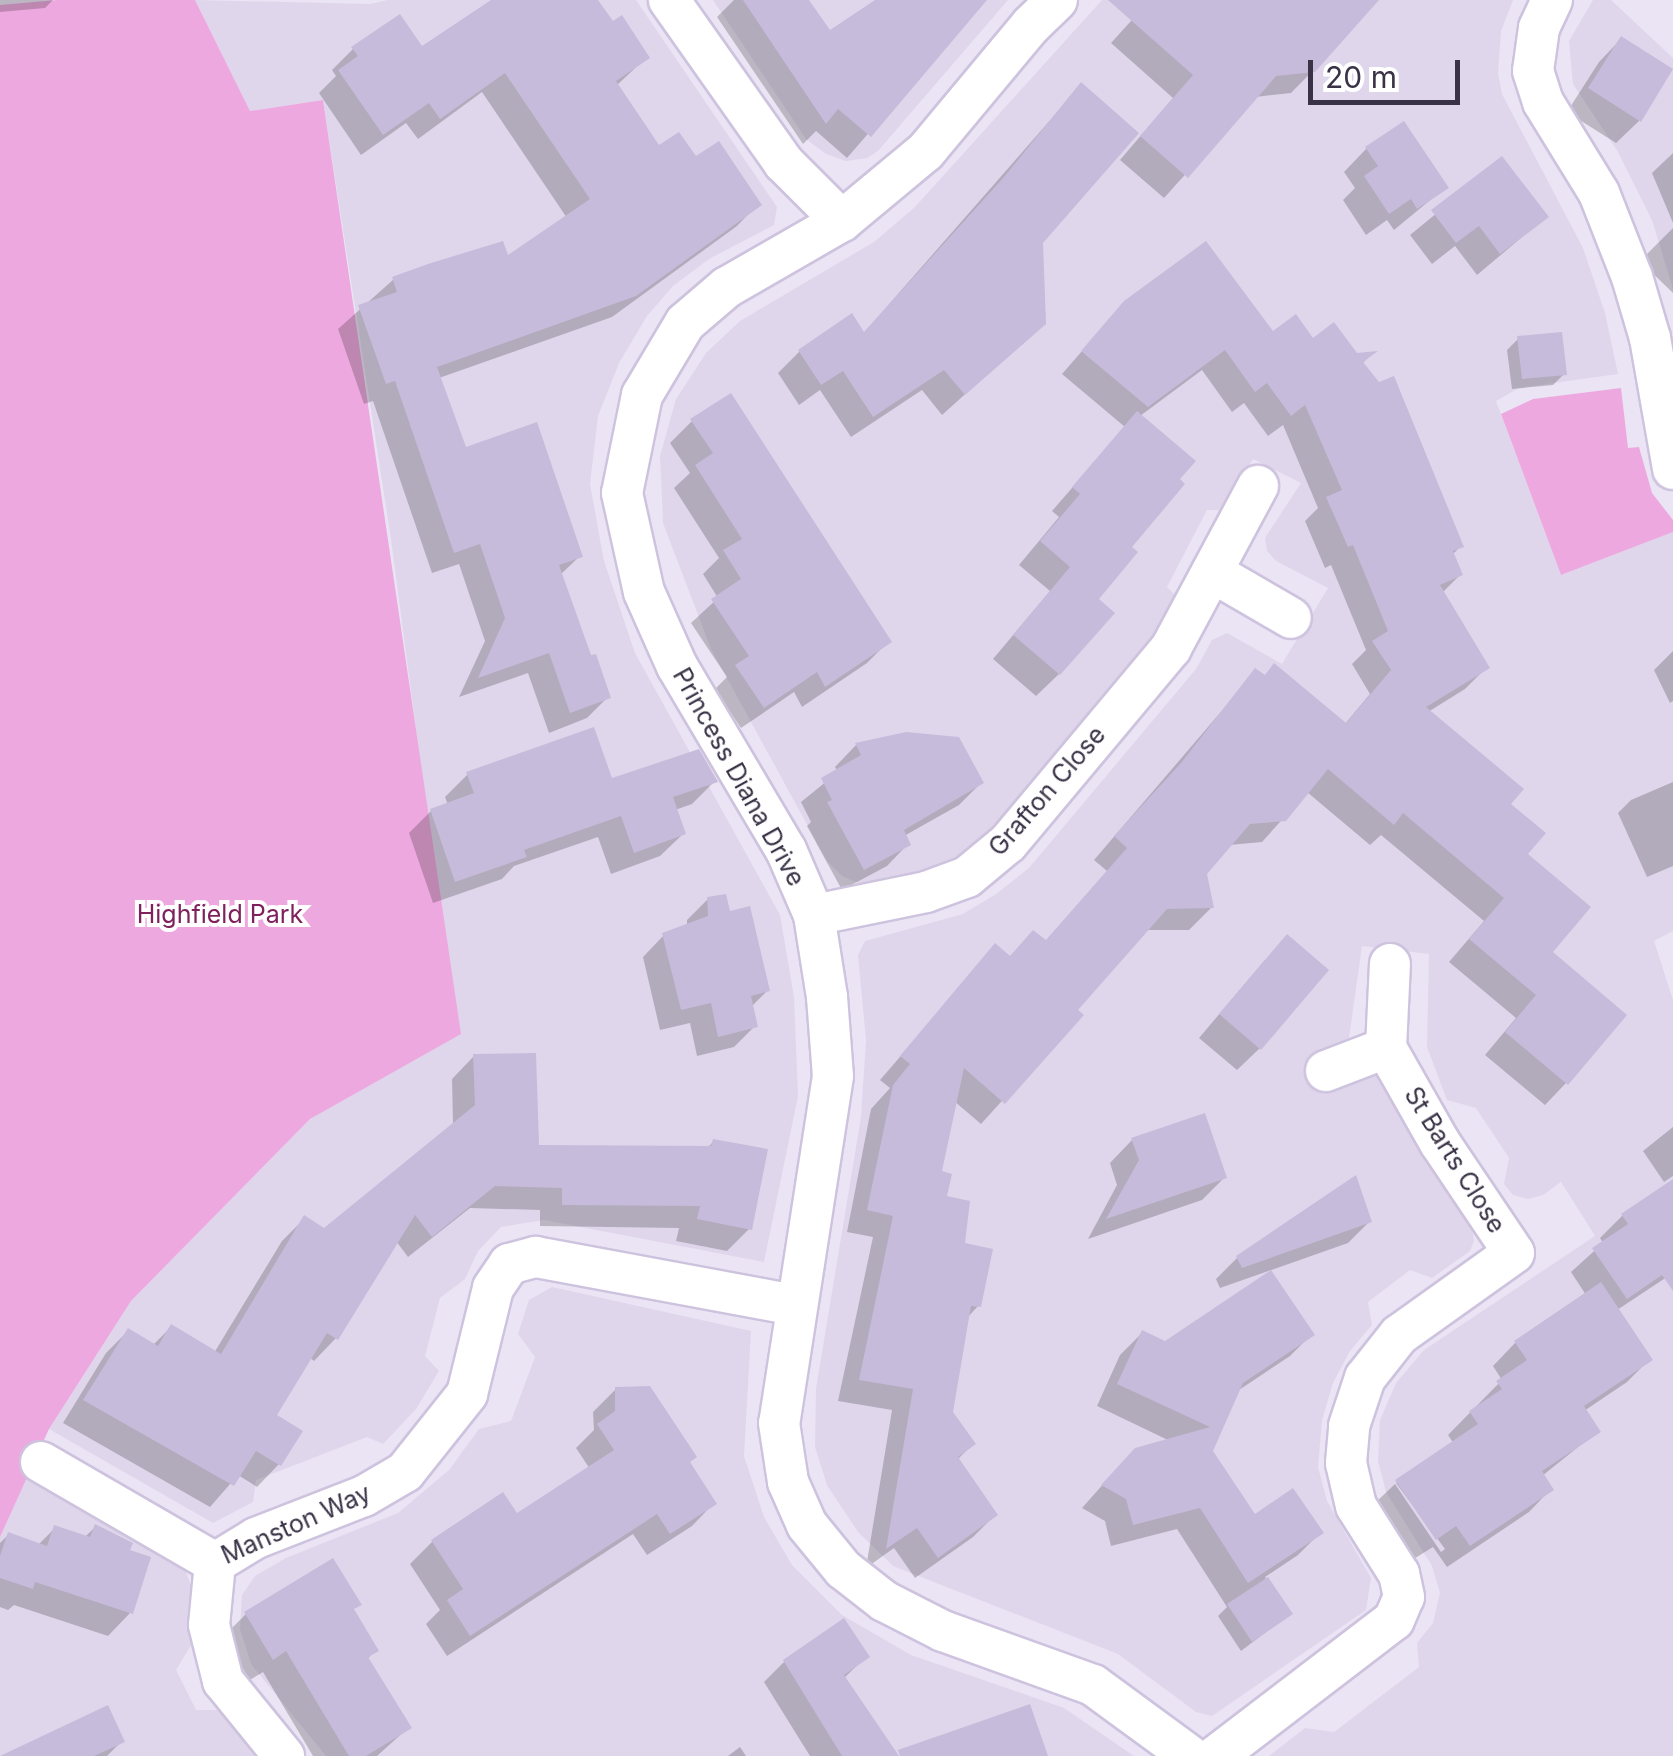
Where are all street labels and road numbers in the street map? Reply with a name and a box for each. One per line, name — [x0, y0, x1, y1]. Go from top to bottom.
street label: Princess Diana Drive — [667, 663, 811, 891]
street label: Grafton Close — [982, 720, 1112, 862]
street label: St Barts Close — [1398, 1081, 1512, 1239]
street label: Manston Way — [217, 1478, 375, 1570]

